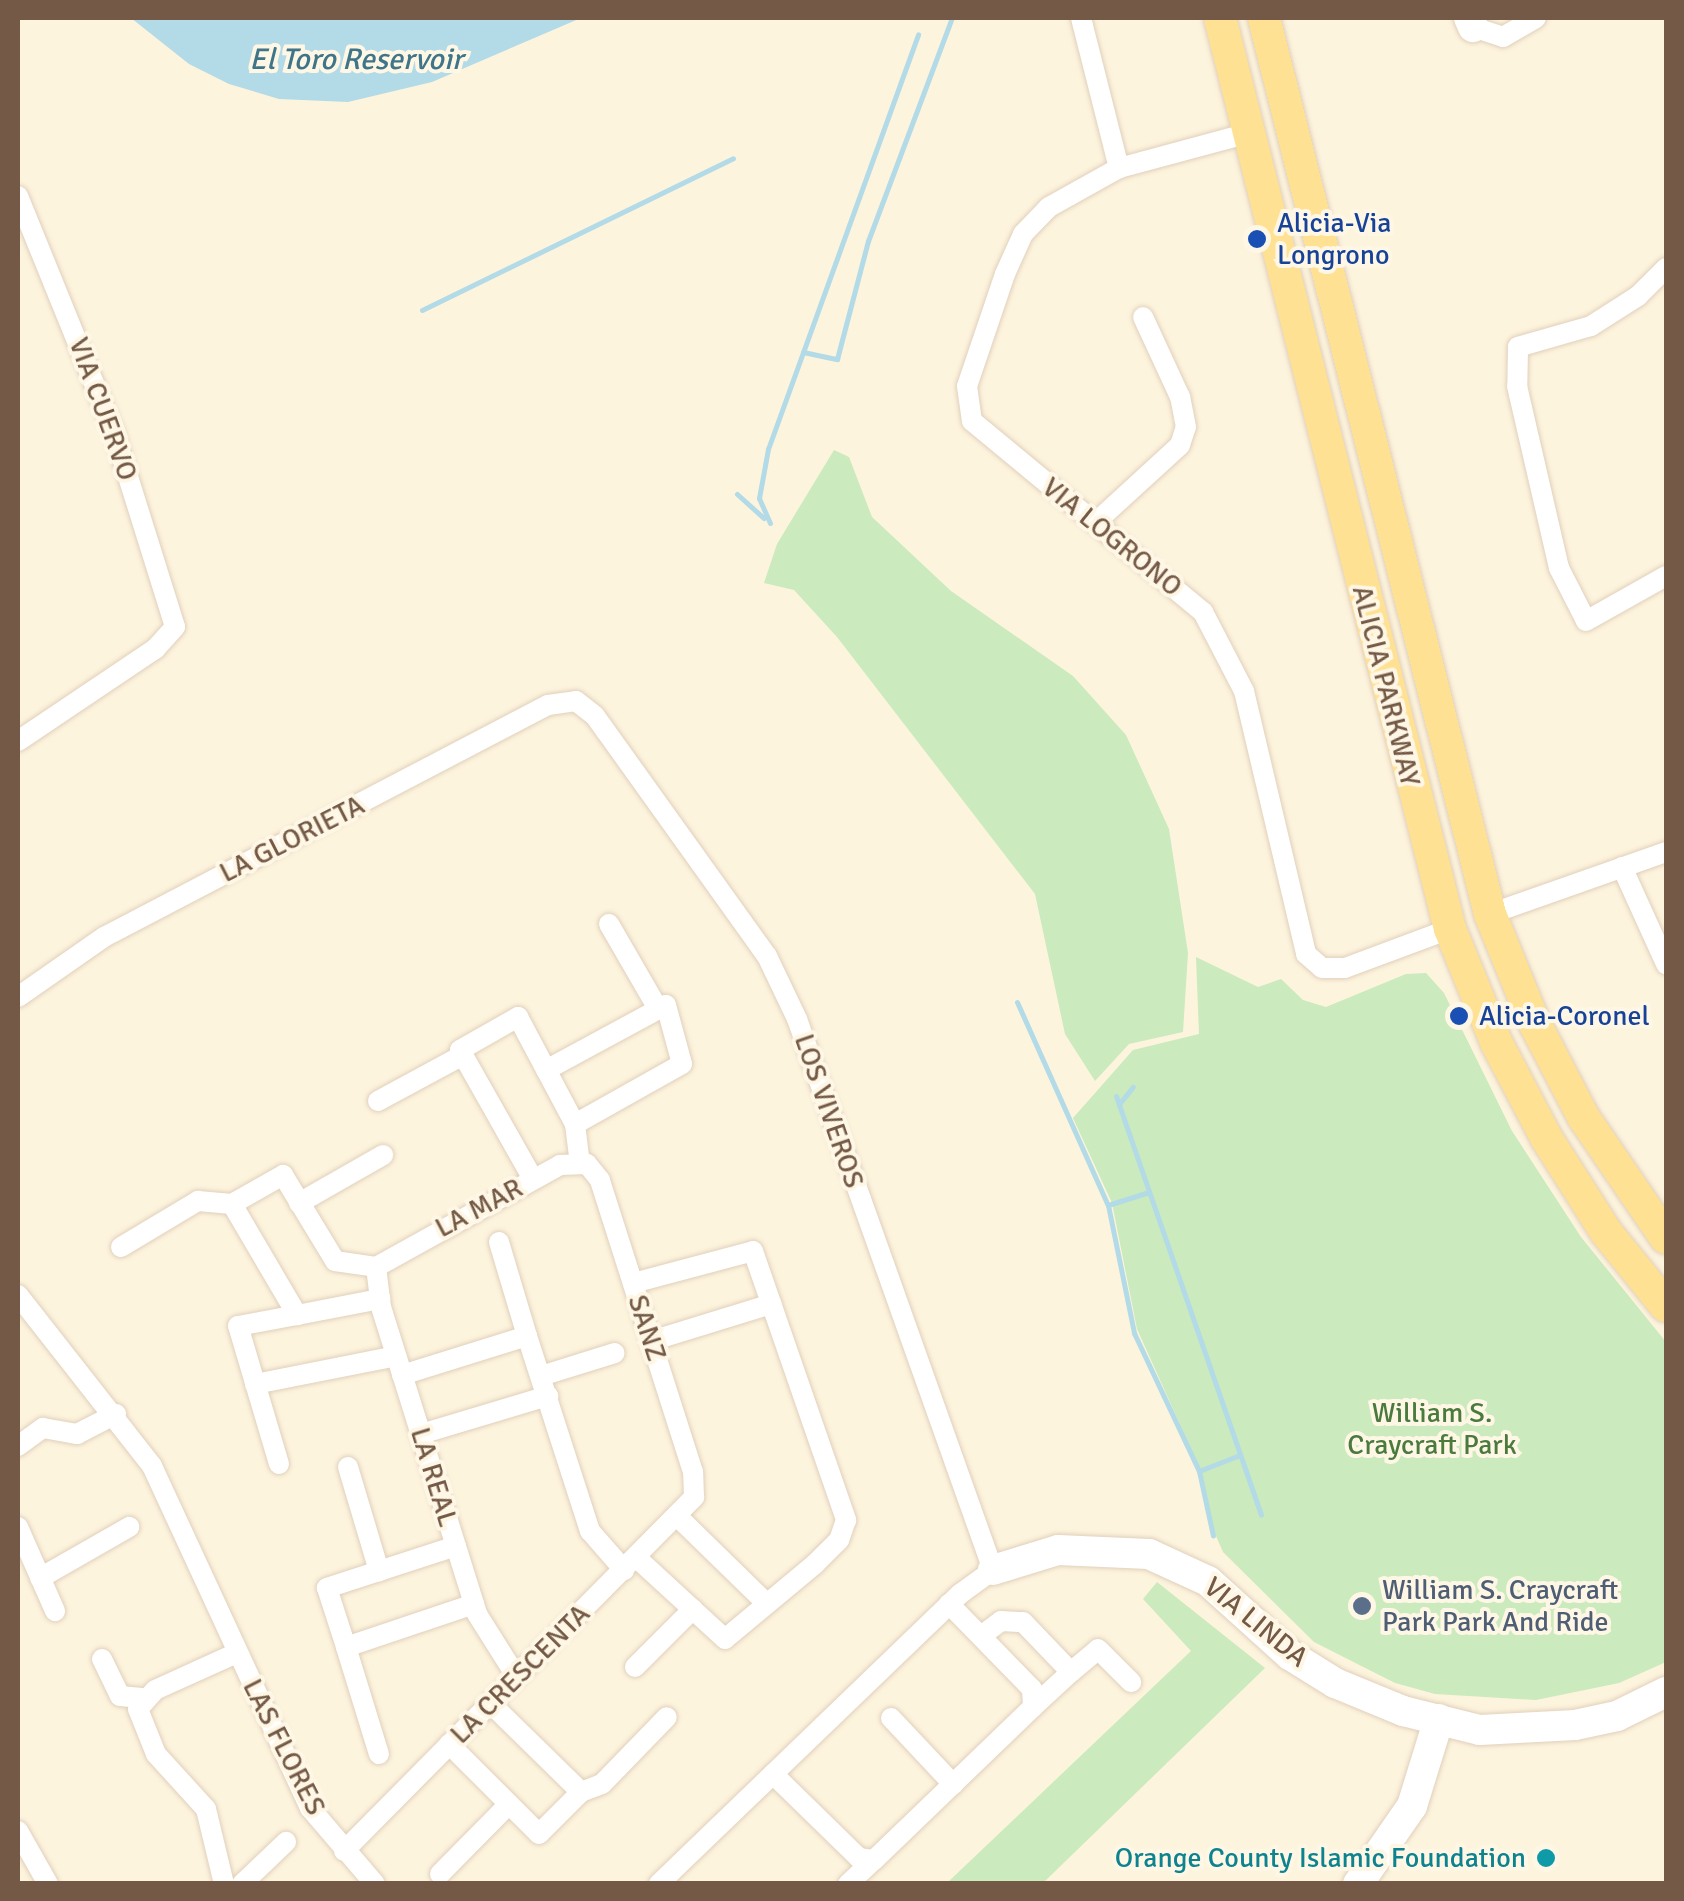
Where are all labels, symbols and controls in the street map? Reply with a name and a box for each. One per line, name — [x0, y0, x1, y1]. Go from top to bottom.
water label: El Toro Reservoir — [249, 42, 463, 78]
place label: Alicia-Via Longrono — [1277, 206, 1392, 272]
marker: Alicia-Via Longrono — [1246, 228, 1268, 250]
street label: VIA CUERVO — [62, 333, 144, 485]
street label: VIA LOGRONO — [1035, 470, 1189, 604]
street label: ALICIA PARKWAY — [1345, 582, 1427, 790]
street label: LA GLORIETA — [214, 788, 370, 890]
place label: Alicia-Coronel — [1479, 999, 1650, 1033]
marker: Alicia-Coronel — [1448, 1005, 1470, 1027]
street label: LOS VIVEROS — [787, 1030, 871, 1192]
street label: LA MAR — [430, 1171, 528, 1245]
street label: SANZ — [621, 1291, 673, 1365]
park label: William S. Craycraft Park — [1347, 1396, 1517, 1462]
street label: LA REAL — [403, 1423, 465, 1531]
street label: VIA LINDA — [1197, 1570, 1315, 1674]
place label: William S. Craycraft Park Park And Ride — [1382, 1573, 1618, 1639]
marker: William S. Craycraft Park Park And Ride — [1351, 1595, 1373, 1617]
street label: LA CRESCENTA — [443, 1597, 597, 1751]
street label: LAS FLORES — [235, 1673, 333, 1821]
place label: Orange County Islamic Foundation — [1115, 1841, 1526, 1875]
marker: Orange County Islamic Foundation — [1535, 1847, 1557, 1869]

